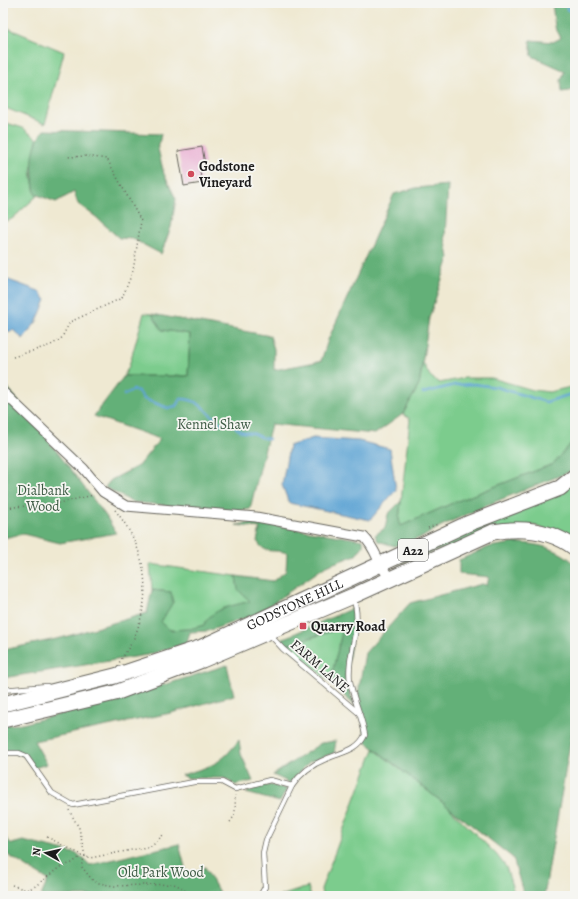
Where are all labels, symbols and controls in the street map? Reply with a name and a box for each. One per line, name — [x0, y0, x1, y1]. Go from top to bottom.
place label: Godstone Vineyard — [198, 157, 255, 192]
marker: Godstone Vineyard — [186, 169, 196, 179]
park label: Kennel Shaw — [177, 415, 251, 434]
park label: Dialbank Wood — [17, 481, 69, 516]
road number: A22 — [398, 539, 428, 561]
street label: GODSTONE HILL — [243, 573, 346, 635]
place label: Quarry Road — [311, 617, 386, 636]
marker: Quarry Road — [298, 621, 308, 631]
street label: FARM LANE — [286, 635, 354, 697]
north arrow — [26, 833, 66, 873]
text: N — [29, 847, 45, 857]
park label: Old Park Wood — [118, 863, 204, 882]

